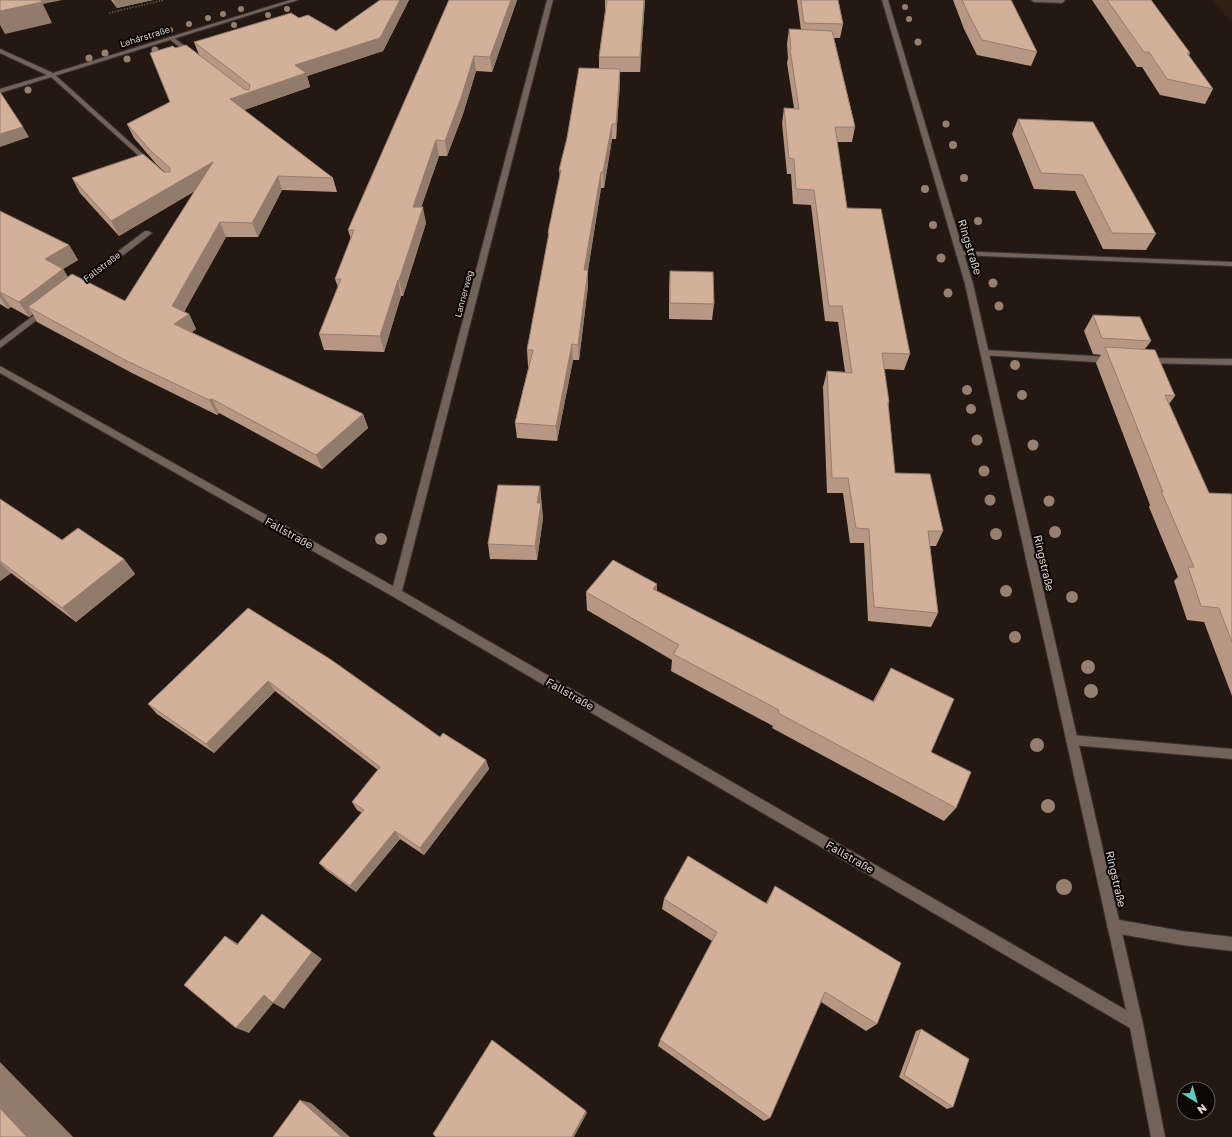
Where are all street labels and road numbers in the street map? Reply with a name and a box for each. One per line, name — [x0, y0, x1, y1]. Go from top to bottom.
street label: Lehárstraße — [119, 24, 171, 49]
street label: Ringstraße — [956, 218, 985, 276]
street label: Fallstraße — [81, 249, 122, 284]
street label: Lannerweg — [452, 269, 475, 319]
street label: Fallstraße — [263, 514, 316, 551]
street label: Ringstraße — [1032, 533, 1057, 592]
street label: Fallstraße — [544, 675, 596, 712]
street label: Fallstraße — [824, 838, 876, 875]
street label: Ringstraße — [1104, 849, 1129, 908]

